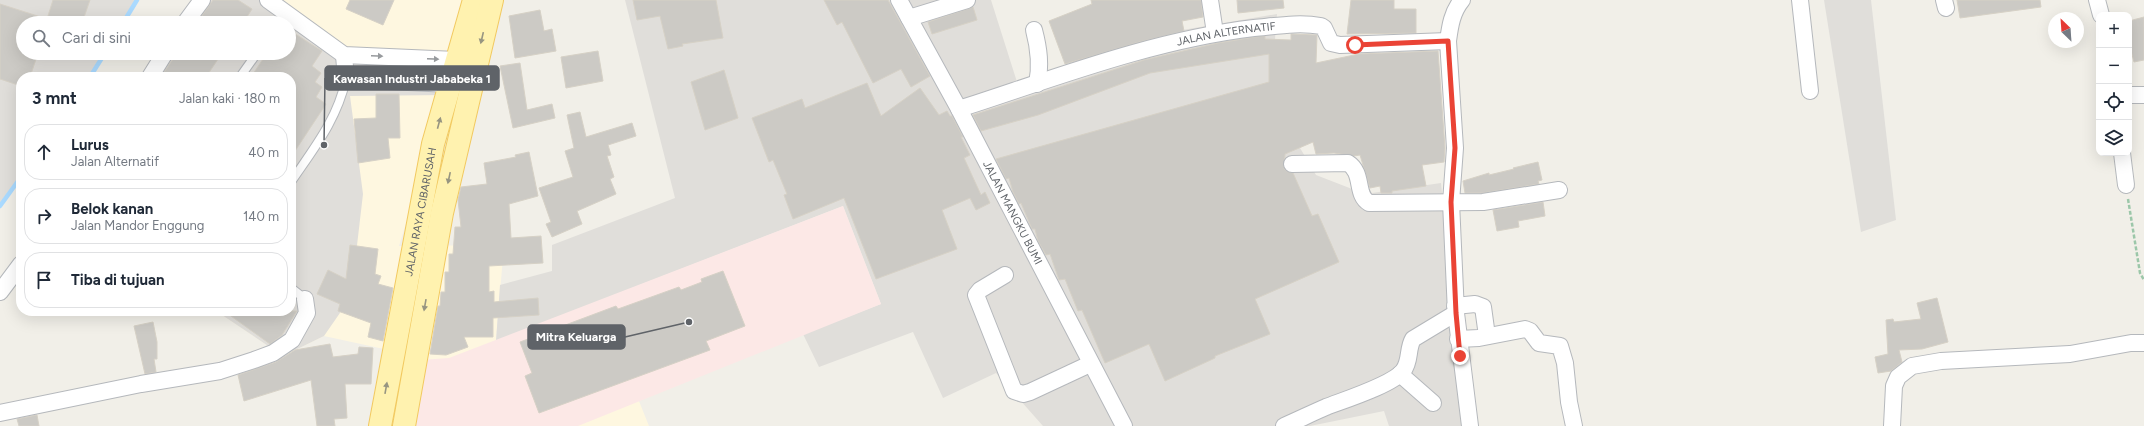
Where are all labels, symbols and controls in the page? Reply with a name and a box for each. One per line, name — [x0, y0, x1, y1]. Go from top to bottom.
north arrow — [2048, 12, 2084, 48]
map controls — [2096, 12, 2132, 156]
button: + — [2096, 12, 2132, 48]
search box — [16, 16, 296, 60]
street label: JALAN ALTERNATIF — [1175, 20, 1276, 49]
icon: search — [30, 27, 52, 49]
text: Cari di sini — [62, 29, 131, 47]
one-way arrow — [479, 32, 485, 44]
route start — [1346, 36, 1364, 54]
button: − — [2096, 48, 2132, 84]
one-way arrow — [371, 53, 383, 60]
one-way arrow — [427, 55, 439, 62]
callout: Kawasan Industri Jababeka 1 — [325, 66, 499, 90]
text: Kawasan Industri Jababeka 1 — [333, 72, 491, 86]
button: locate — [2096, 84, 2132, 120]
text: 3 mnt — [32, 88, 77, 108]
text: Jalan kaki · 180 m — [179, 91, 280, 106]
one-way arrow — [436, 117, 442, 129]
button: layers — [2096, 120, 2132, 156]
text: Lurus — [71, 136, 109, 154]
icon: ahead — [33, 141, 55, 163]
text: 40 m — [248, 145, 279, 160]
street label: JALAN RAYA CIBARUSAH — [402, 146, 439, 277]
text: Jalan Alternatif — [71, 154, 159, 169]
street label: JALAN MANGKU BUMI — [980, 159, 1045, 267]
one-way arrow — [446, 172, 452, 184]
text: Belok kanan — [71, 200, 153, 218]
icon: right — [33, 205, 55, 227]
text: 140 m — [243, 209, 279, 224]
text: Jalan Mandor Enggung — [71, 218, 204, 233]
icon: arrive — [33, 269, 55, 291]
text: Tiba di tujuan — [71, 271, 165, 289]
one-way arrow — [422, 299, 428, 312]
callout: Mitra Keluarga — [528, 325, 625, 349]
text: Mitra Keluarga — [536, 330, 616, 344]
route end — [1451, 347, 1469, 365]
one-way arrow — [384, 381, 390, 394]

